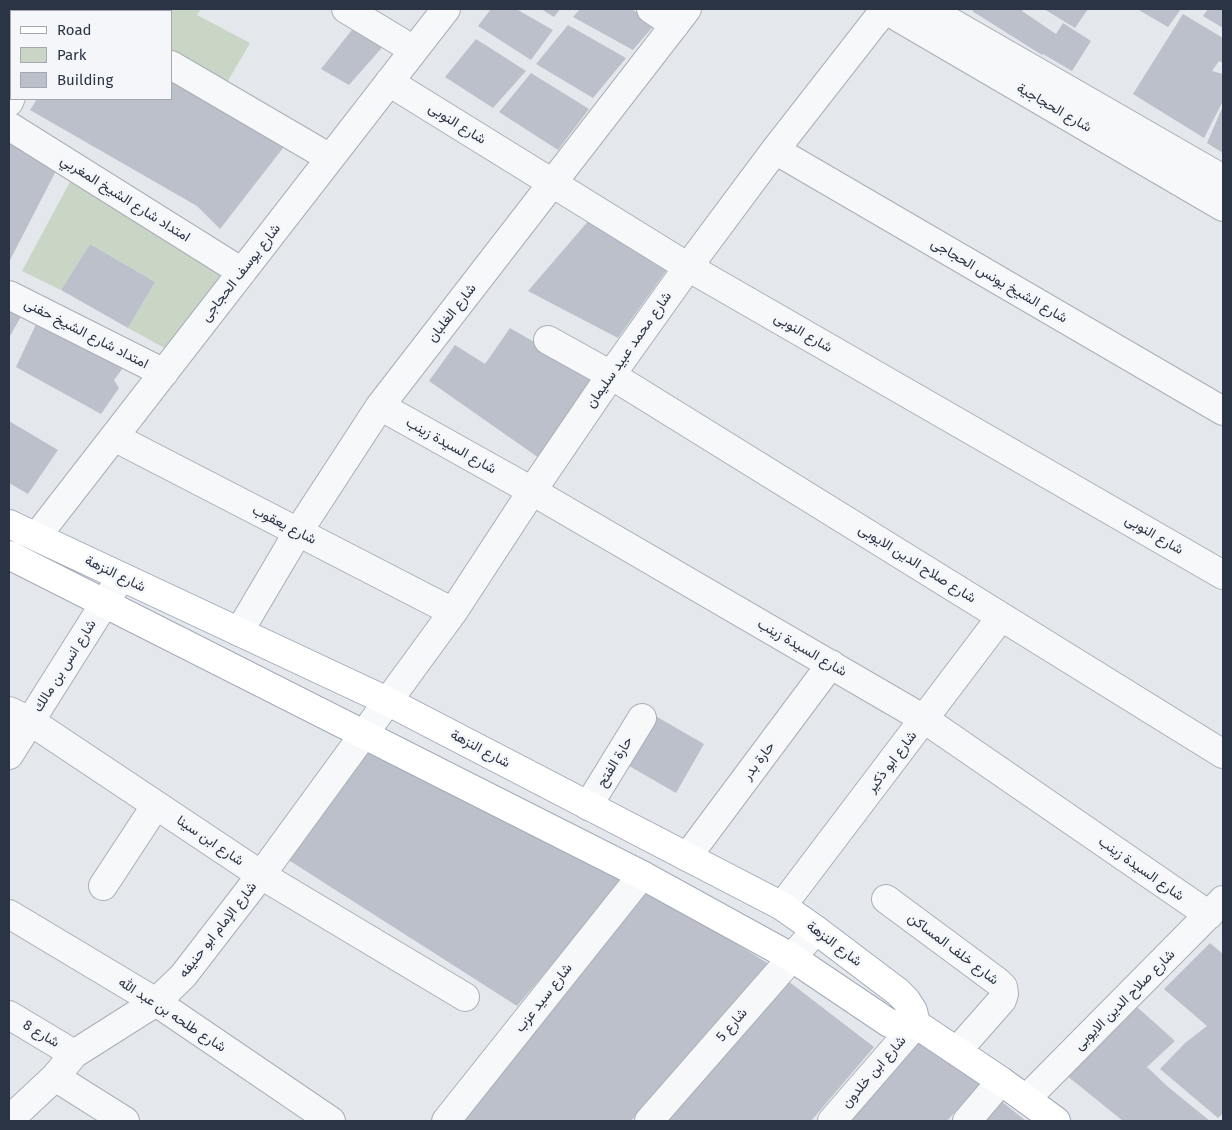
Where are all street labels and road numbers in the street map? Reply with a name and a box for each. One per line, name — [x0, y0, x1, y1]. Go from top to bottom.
street label: شارع الحجاجية — [1014, 80, 1094, 136]
street label: شارع النوبى — [425, 100, 489, 148]
street label: امتداد شارع الشيخ المغربي — [57, 152, 193, 246]
street label: شارع يوسف الحجاجى — [198, 221, 284, 325]
street label: شارع الشيخ يونس الحجاجى — [928, 235, 1070, 327]
street label: شارع الغلبان — [424, 280, 480, 346]
street label: شارع محمد عبيد سليمان — [582, 289, 676, 411]
street label: امتداد شارع الشيخ حفنى — [21, 295, 151, 373]
street label: شارع النوبى — [771, 310, 835, 356]
street label: شارع السيدة زينب — [403, 414, 499, 478]
street label: شارع يعقوب — [249, 502, 319, 548]
street label: شارع النوبى — [1122, 512, 1186, 558]
street label: شارع صلاح الدين الايوبى — [855, 521, 979, 607]
street label: شارع النزهة — [82, 552, 148, 596]
street label: شارع السيدة زينب — [754, 616, 850, 680]
street label: شارع انس بن مالك — [30, 617, 100, 715]
street label: شارع النزهة — [447, 726, 513, 772]
street label: شارع ابو ذكير — [863, 728, 921, 796]
street label: حارة الفتح — [593, 734, 637, 790]
street label: حارة بدر — [739, 739, 779, 783]
street label: شارع ابن سينا — [173, 812, 247, 870]
street label: شارع السيدة زينب — [1095, 833, 1187, 905]
street label: شارع الإمام ابو حنيفه — [175, 879, 261, 981]
street label: شارع خلف المساكن — [904, 909, 1002, 989]
street label: شارع النزهة — [803, 918, 865, 970]
street label: شارع صلاح الدين الايوبى — [1071, 946, 1179, 1054]
street label: شارع سيد عزب — [512, 960, 576, 1036]
street label: شارع طلحه بن عبد الله — [115, 974, 229, 1056]
street label: شارع 5 — [713, 1005, 751, 1045]
street label: شارع 8 — [20, 1017, 62, 1051]
street label: شارع ابن خلدون — [838, 1033, 910, 1111]

